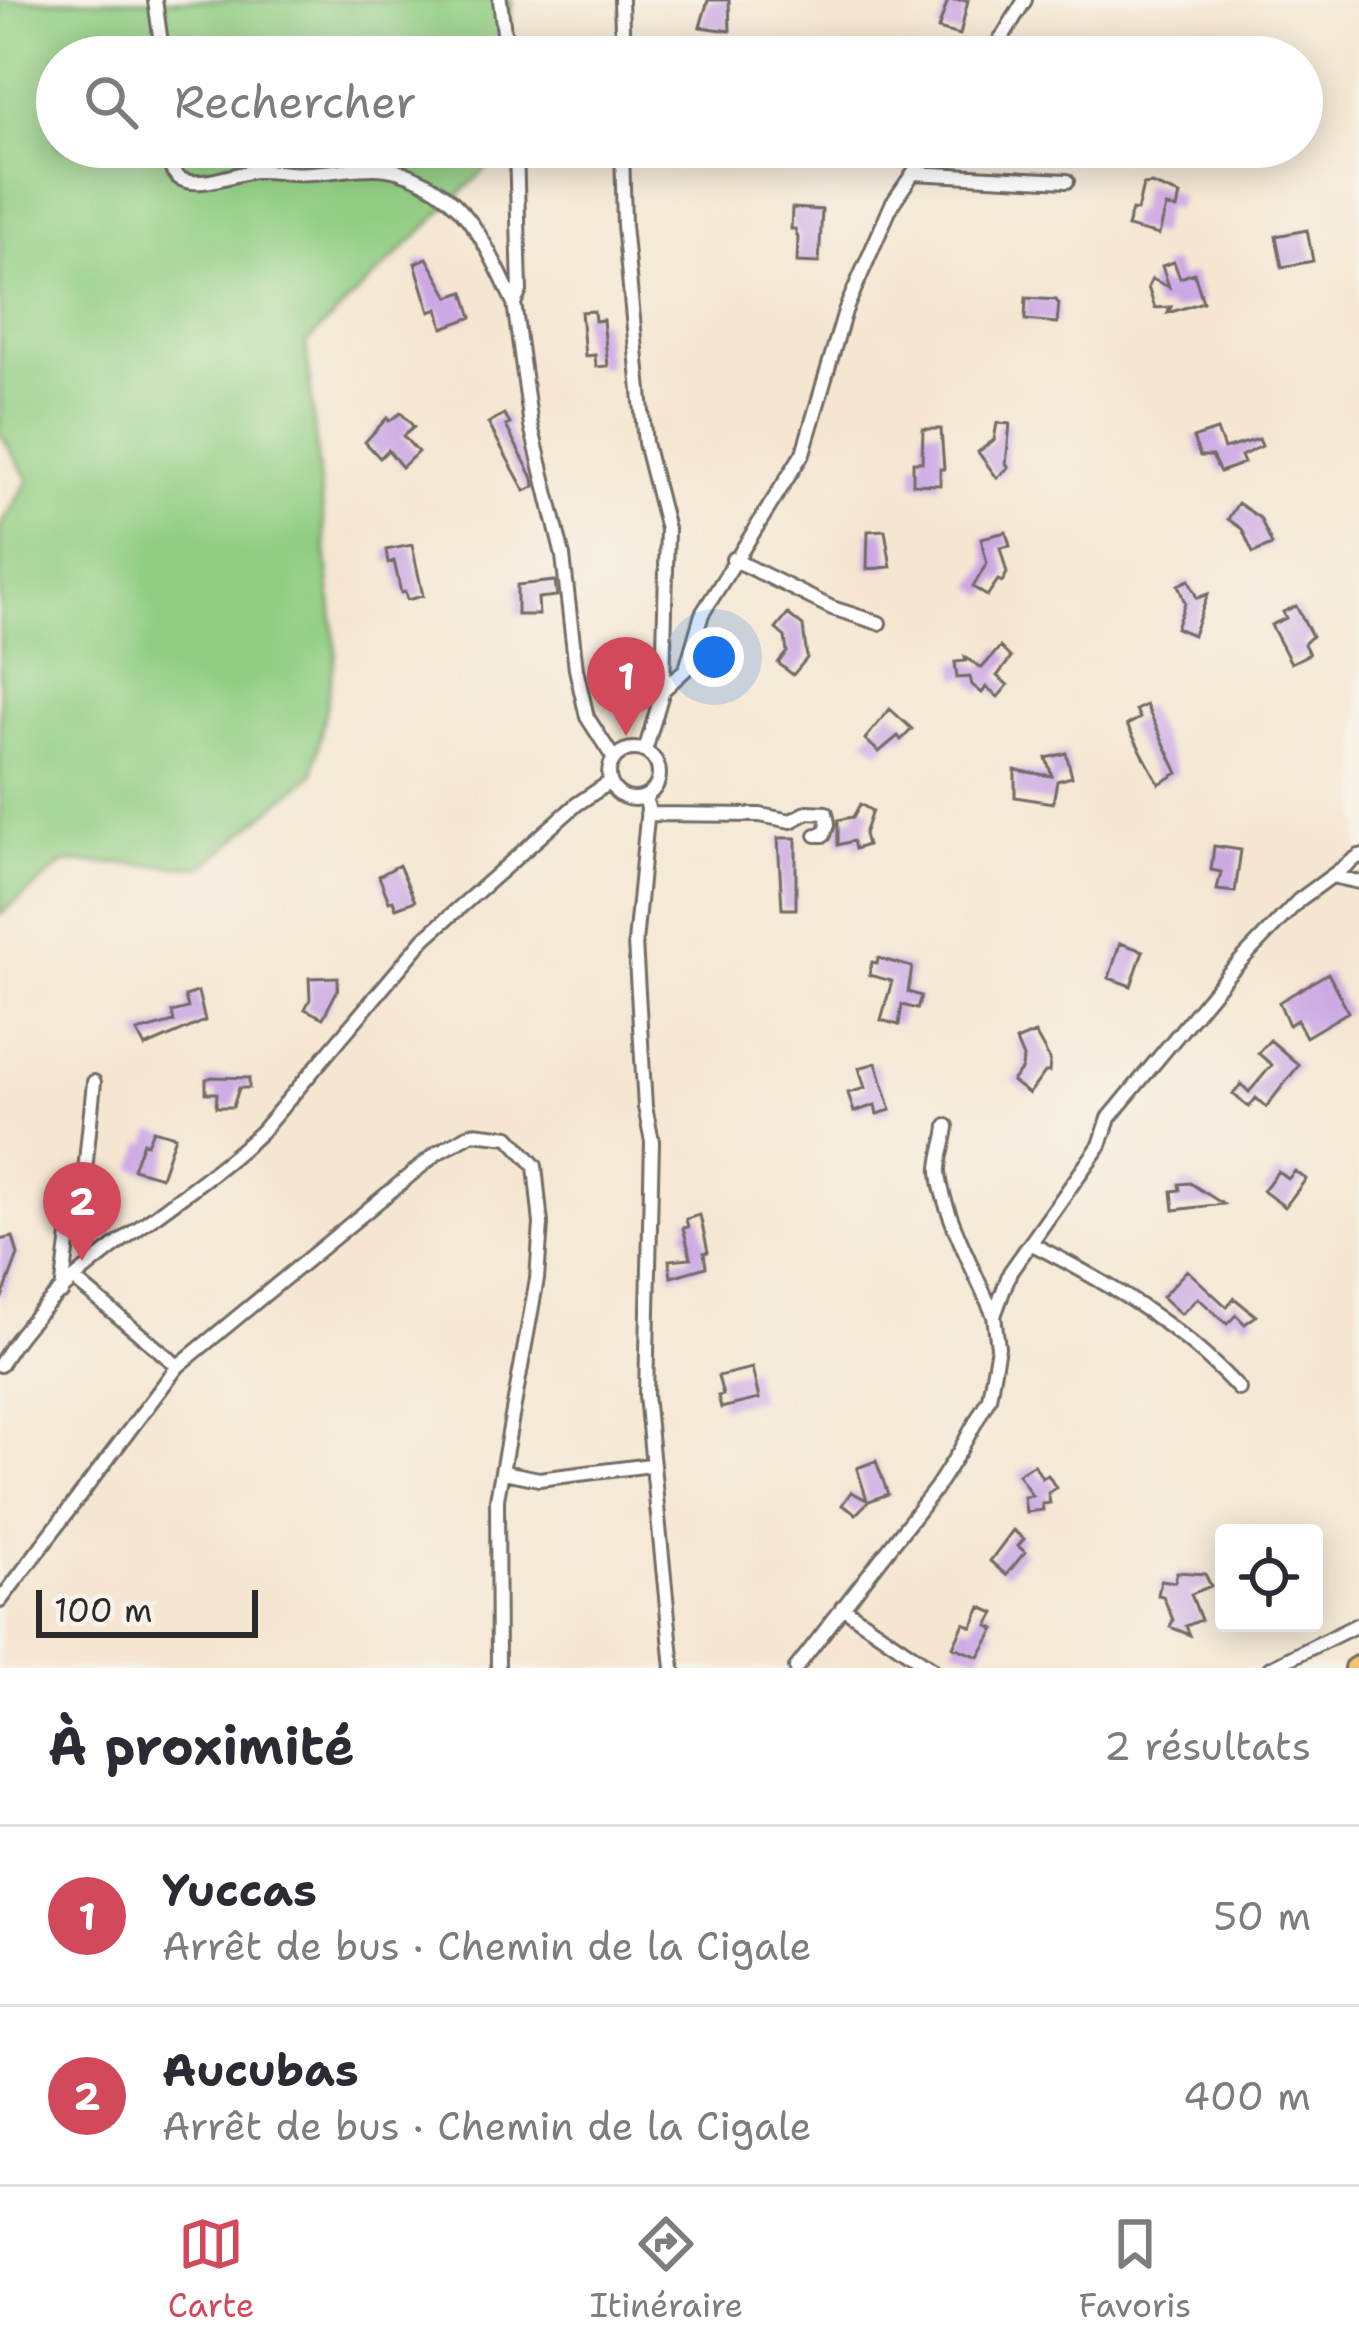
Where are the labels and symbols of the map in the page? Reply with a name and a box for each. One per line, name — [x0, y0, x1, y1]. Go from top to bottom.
your location — [684, 627, 744, 687]
pin: 1 — [587, 637, 665, 736]
pin: 2 — [43, 1162, 121, 1261]
scale bar — [36, 1584, 258, 1637]

